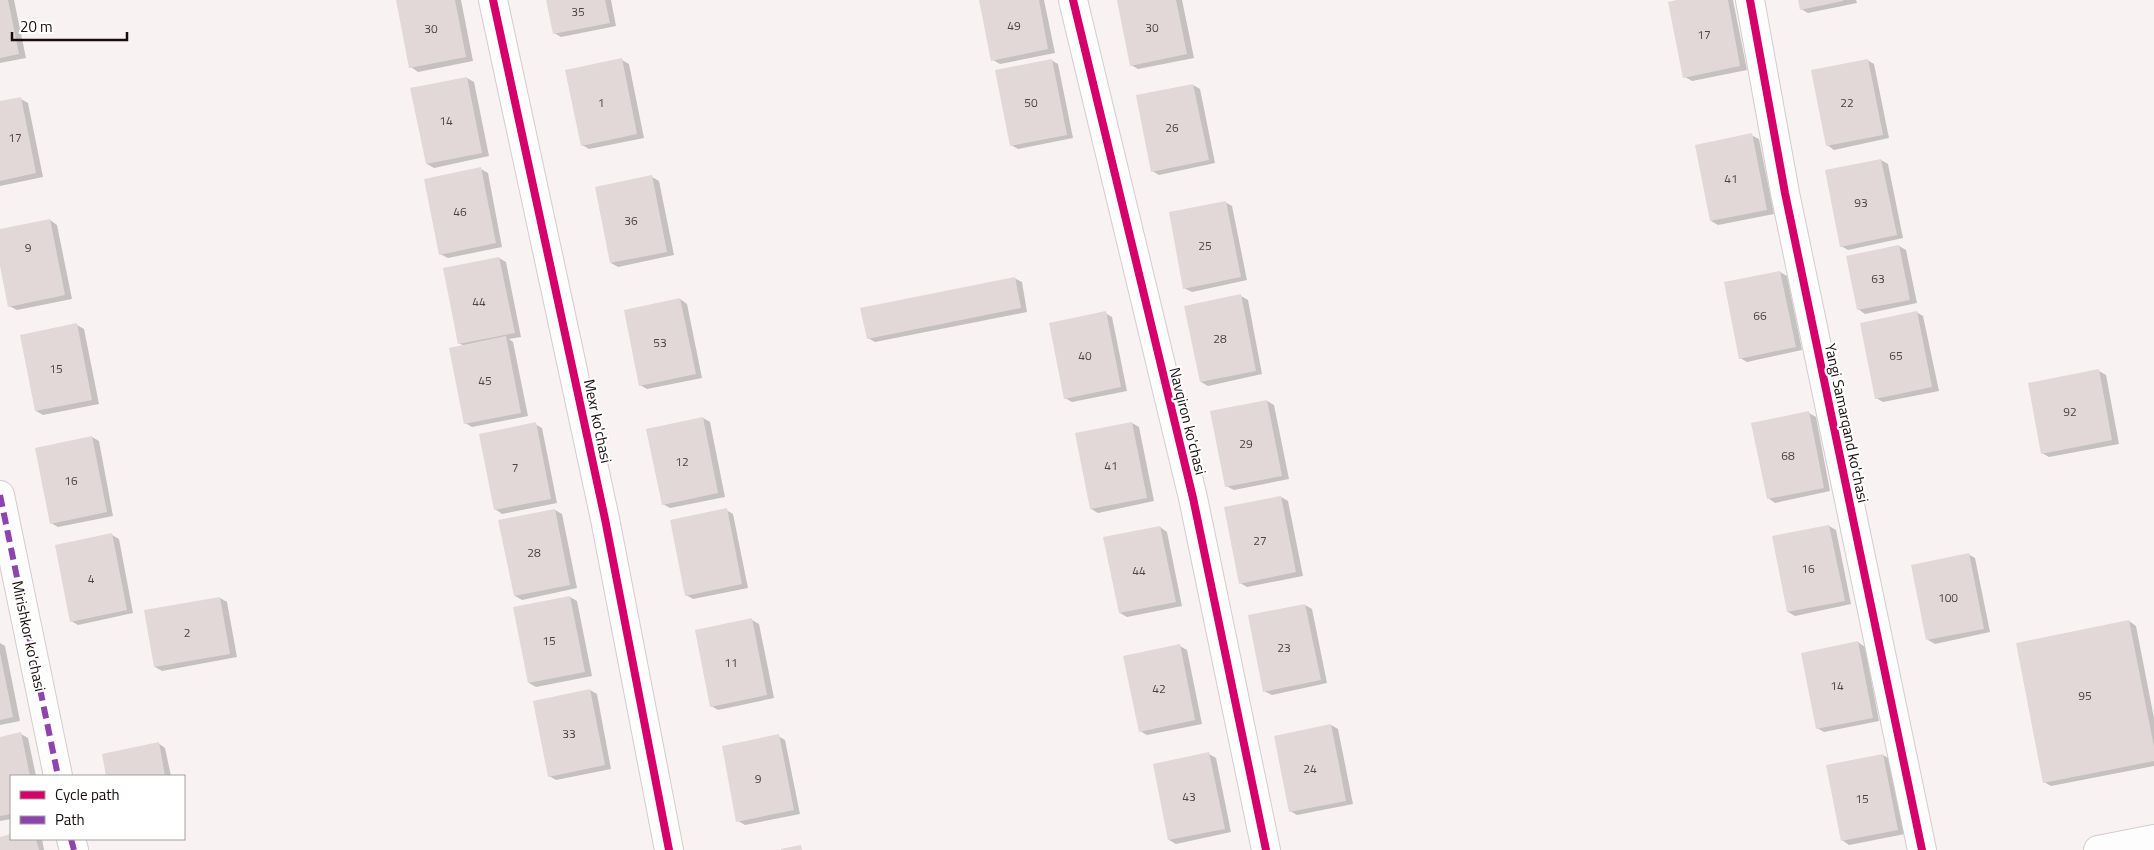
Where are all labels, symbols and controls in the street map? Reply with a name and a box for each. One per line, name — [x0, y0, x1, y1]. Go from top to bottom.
house number: 35 — [571, 2, 585, 21]
scale bar — [12, 10, 128, 42]
text: 20 m — [20, 15, 53, 38]
house number: 49 — [1007, 16, 1021, 35]
house number: 30 — [1145, 18, 1159, 37]
house number: 30 — [424, 19, 438, 38]
house number: 17 — [1697, 25, 1711, 44]
house number: 1 — [598, 93, 604, 112]
house number: 50 — [1024, 93, 1038, 112]
house number: 22 — [1840, 93, 1854, 112]
house number: 14 — [439, 111, 453, 130]
house number: 26 — [1165, 118, 1179, 137]
house number: 17 — [8, 128, 22, 147]
house number: 41 — [1724, 169, 1738, 188]
house number: 93 — [1854, 193, 1868, 212]
house number: 46 — [453, 202, 467, 221]
house number: 36 — [624, 211, 638, 230]
house number: 25 — [1198, 236, 1212, 255]
house number: 9 — [25, 238, 32, 257]
house number: 63 — [1871, 269, 1885, 288]
house number: 44 — [472, 292, 486, 311]
house number: 66 — [1753, 306, 1767, 325]
house number: 28 — [1213, 329, 1227, 348]
house number: 53 — [653, 333, 667, 352]
street label: Yangi Samarqand ko'chasi — [1819, 341, 1875, 505]
house number: 40 — [1078, 346, 1092, 365]
house number: 65 — [1889, 346, 1903, 365]
house number: 15 — [49, 359, 63, 378]
street label: Navqiron ko'chasi — [1164, 365, 1212, 477]
house number: 45 — [478, 371, 492, 390]
street label: Mexr ko'chasi — [578, 377, 618, 465]
house number: 92 — [2063, 402, 2077, 421]
house number: 29 — [1239, 434, 1253, 453]
house number: 68 — [1781, 446, 1795, 465]
house number: 12 — [675, 452, 689, 471]
house number: 41 — [1104, 456, 1118, 475]
house number: 7 — [512, 458, 518, 477]
house number: 16 — [64, 471, 78, 490]
house number: 27 — [1253, 531, 1267, 550]
house number: 28 — [527, 543, 541, 562]
house number: 16 — [1801, 559, 1815, 578]
house number: 44 — [1132, 561, 1146, 580]
house number: 4 — [88, 569, 95, 588]
street label: Mirishkor ko'chasi — [6, 578, 52, 694]
house number: 100 — [1938, 588, 1958, 607]
house number: 2 — [184, 623, 190, 642]
house number: 15 — [542, 631, 556, 650]
house number: 23 — [1277, 638, 1291, 657]
house number: 11 — [724, 653, 738, 672]
house number: 14 — [1830, 676, 1844, 695]
house number: 42 — [1152, 679, 1166, 698]
house number: 95 — [2078, 686, 2092, 705]
house number: 33 — [562, 724, 576, 743]
house number: 24 — [1303, 759, 1317, 778]
house number: 9 — [755, 769, 762, 788]
legend — [10, 775, 185, 840]
text: Cycle path — [55, 783, 120, 806]
house number: 43 — [1182, 787, 1196, 806]
house number: 15 — [1855, 789, 1869, 808]
text: Path — [55, 808, 85, 831]

